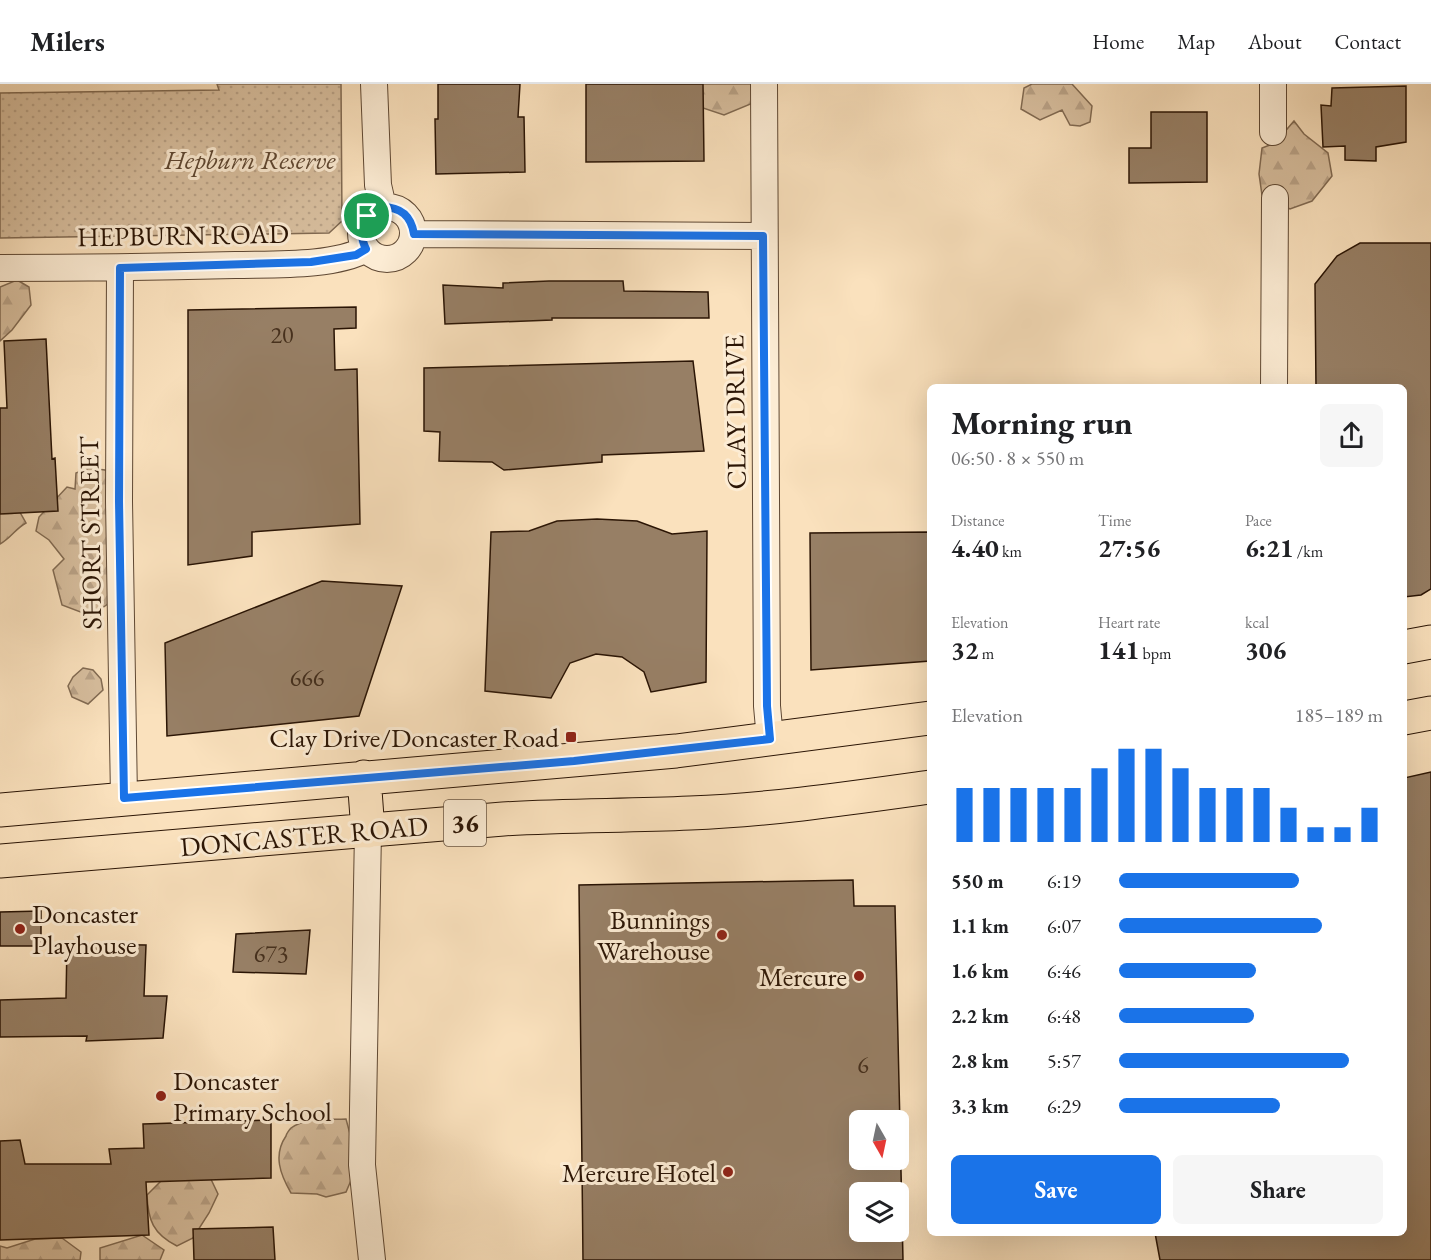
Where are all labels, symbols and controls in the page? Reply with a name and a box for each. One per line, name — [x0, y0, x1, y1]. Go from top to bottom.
text: Milers — [30, 23, 105, 59]
text: Home — [1092, 28, 1144, 55]
text: Map — [1177, 28, 1215, 55]
text: About — [1248, 28, 1301, 55]
text: Contact — [1334, 28, 1401, 55]
park label: Hepburn Reserve — [163, 142, 336, 177]
pin — [341, 190, 392, 241]
icon: arrive — [350, 199, 383, 232]
street label: HEPBURN ROAD — [77, 216, 289, 254]
house number: 20 — [270, 319, 294, 350]
street label: CLAY DRIVE — [716, 334, 754, 490]
text: Morning run — [951, 401, 1133, 444]
button: share — [1320, 404, 1383, 467]
street label: SHORT STREET — [71, 435, 109, 630]
text: 06:50 · 8 × 550 m — [951, 445, 1084, 471]
text: Distance — [951, 510, 1004, 531]
text: Time — [1098, 510, 1131, 531]
text: Pace — [1245, 510, 1272, 531]
text: 4.40 — [951, 531, 999, 565]
text: 27:56 — [1098, 531, 1160, 565]
text: 6:21 — [1245, 531, 1294, 565]
text: km — [999, 541, 1022, 562]
text: /km — [1294, 541, 1323, 562]
text: Elevation — [951, 612, 1009, 633]
text: Heart rate — [1098, 612, 1160, 633]
text: kcal — [1245, 612, 1269, 633]
text: 32 — [951, 633, 979, 667]
text: 141 — [1098, 633, 1139, 667]
text: 306 — [1245, 633, 1286, 667]
text: m — [979, 643, 994, 664]
text: bpm — [1139, 643, 1171, 664]
house number: 666 — [290, 662, 324, 693]
text: Elevation — [951, 702, 1023, 728]
text: 185–189 m — [1295, 702, 1383, 728]
place label: Clay Drive/Doncaster Road — [269, 720, 559, 755]
marker: Clay Drive/Doncaster Road — [564, 730, 578, 744]
road number: 36 — [444, 800, 486, 846]
street label: DONCASTER ROAD — [179, 808, 429, 864]
text: 550 m — [951, 868, 1004, 894]
text: 6:19 — [1047, 868, 1081, 894]
place label: Doncaster Playhouse — [32, 896, 138, 962]
place label: Bunnings Warehouse — [597, 902, 710, 968]
text: 1.1 km — [951, 913, 1009, 939]
text: 6:07 — [1047, 913, 1081, 939]
marker: Doncaster Playhouse — [13, 922, 27, 936]
marker: Bunnings Warehouse — [715, 928, 729, 942]
house number: 673 — [254, 938, 288, 969]
text: 1.6 km — [951, 958, 1009, 984]
text: 6:46 — [1047, 958, 1081, 984]
place label: Mercure — [759, 959, 847, 994]
marker: Mercure — [852, 969, 866, 983]
text: 2.2 km — [951, 1003, 1009, 1029]
text: 6:48 — [1047, 1003, 1081, 1029]
text: 2.8 km — [951, 1048, 1009, 1074]
text: 5:57 — [1047, 1048, 1081, 1074]
house number: 6 — [857, 1049, 869, 1080]
place label: Doncaster Primary School — [173, 1063, 332, 1129]
marker: Doncaster Primary School — [154, 1089, 168, 1103]
text: 3.3 km — [951, 1093, 1009, 1119]
text: 6:29 — [1047, 1093, 1081, 1119]
north arrow — [849, 1110, 909, 1170]
map controls — [849, 1110, 909, 1242]
place label: Mercure Hotel — [562, 1155, 716, 1190]
button: Save — [951, 1155, 1161, 1224]
button: Share — [1173, 1155, 1383, 1224]
marker: Mercure Hotel — [721, 1165, 735, 1179]
button: layers — [849, 1182, 909, 1242]

